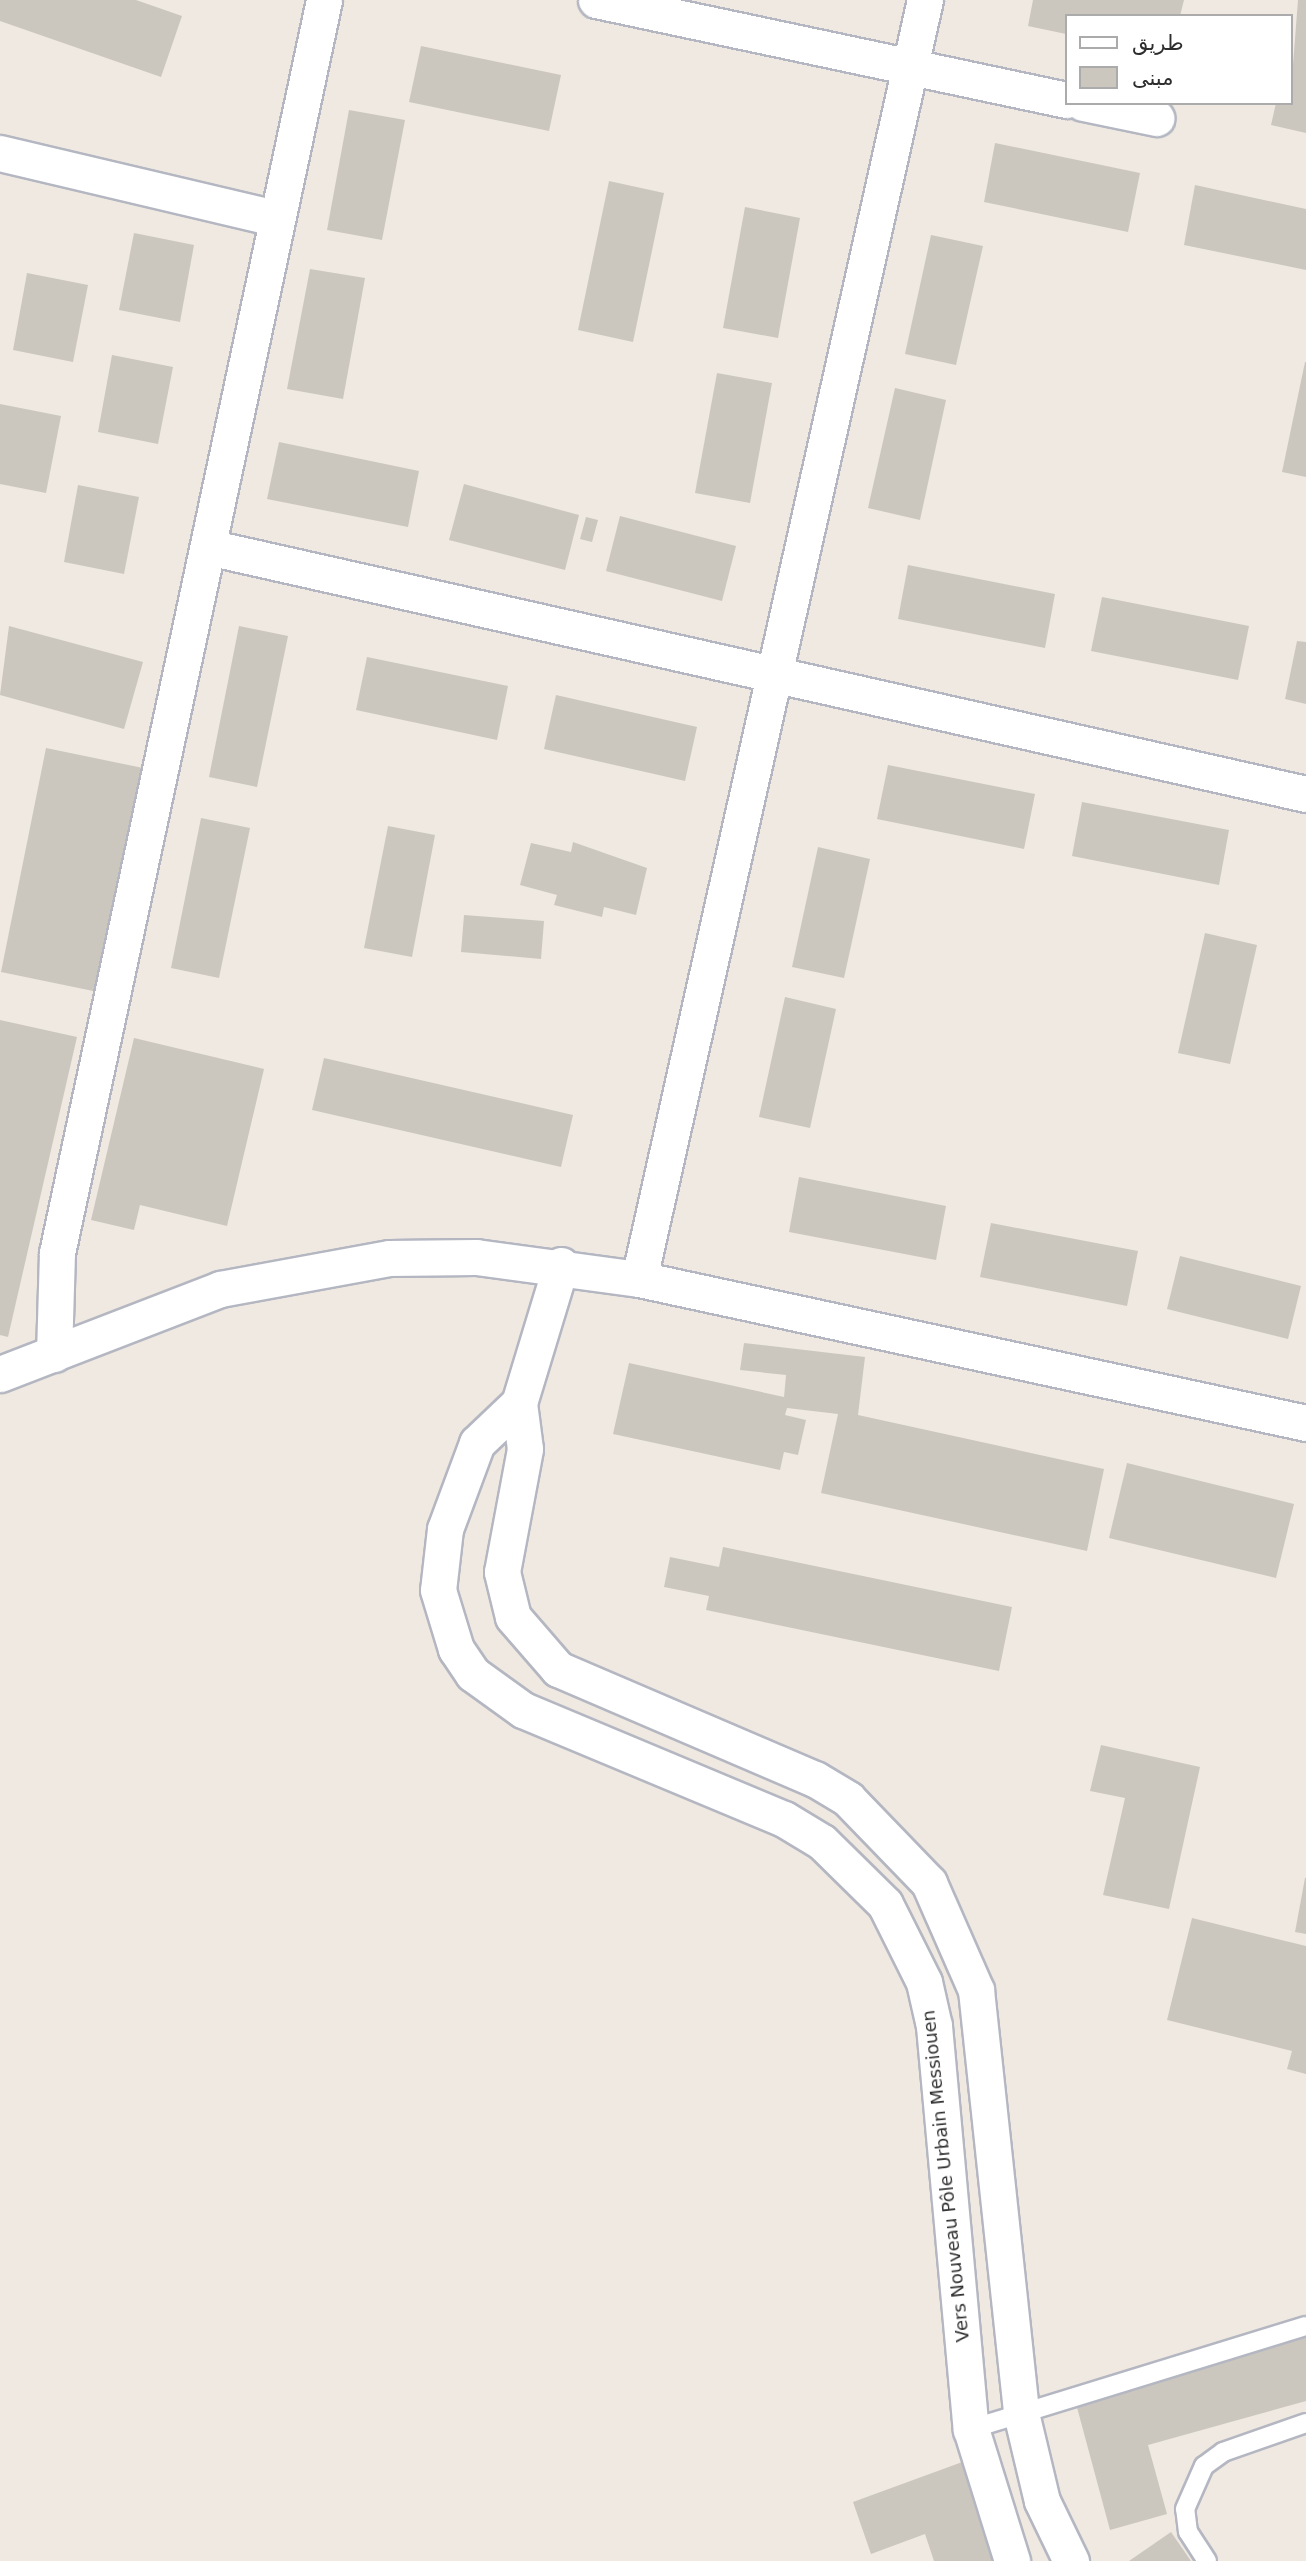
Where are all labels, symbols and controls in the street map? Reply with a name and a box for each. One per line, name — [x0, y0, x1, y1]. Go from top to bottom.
legend — [1064, 14, 1292, 105]
text: طريق — [1132, 31, 1184, 55]
text: مبنى — [1132, 66, 1173, 90]
street label: Vers Nouveau Pôle Urbain Messiouen — [918, 2009, 974, 2343]

